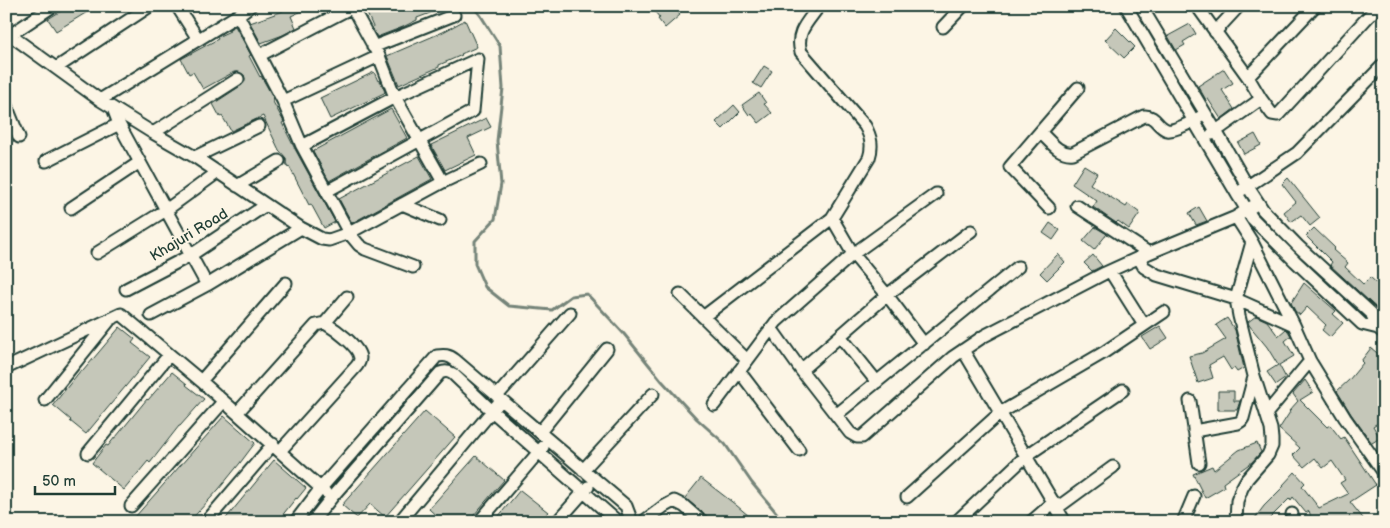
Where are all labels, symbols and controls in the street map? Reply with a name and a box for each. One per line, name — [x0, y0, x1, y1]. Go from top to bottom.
street label: Khajuri Road — [147, 204, 231, 266]
scale bar — [35, 463, 115, 495]
text: 50 m — [42, 472, 76, 491]

